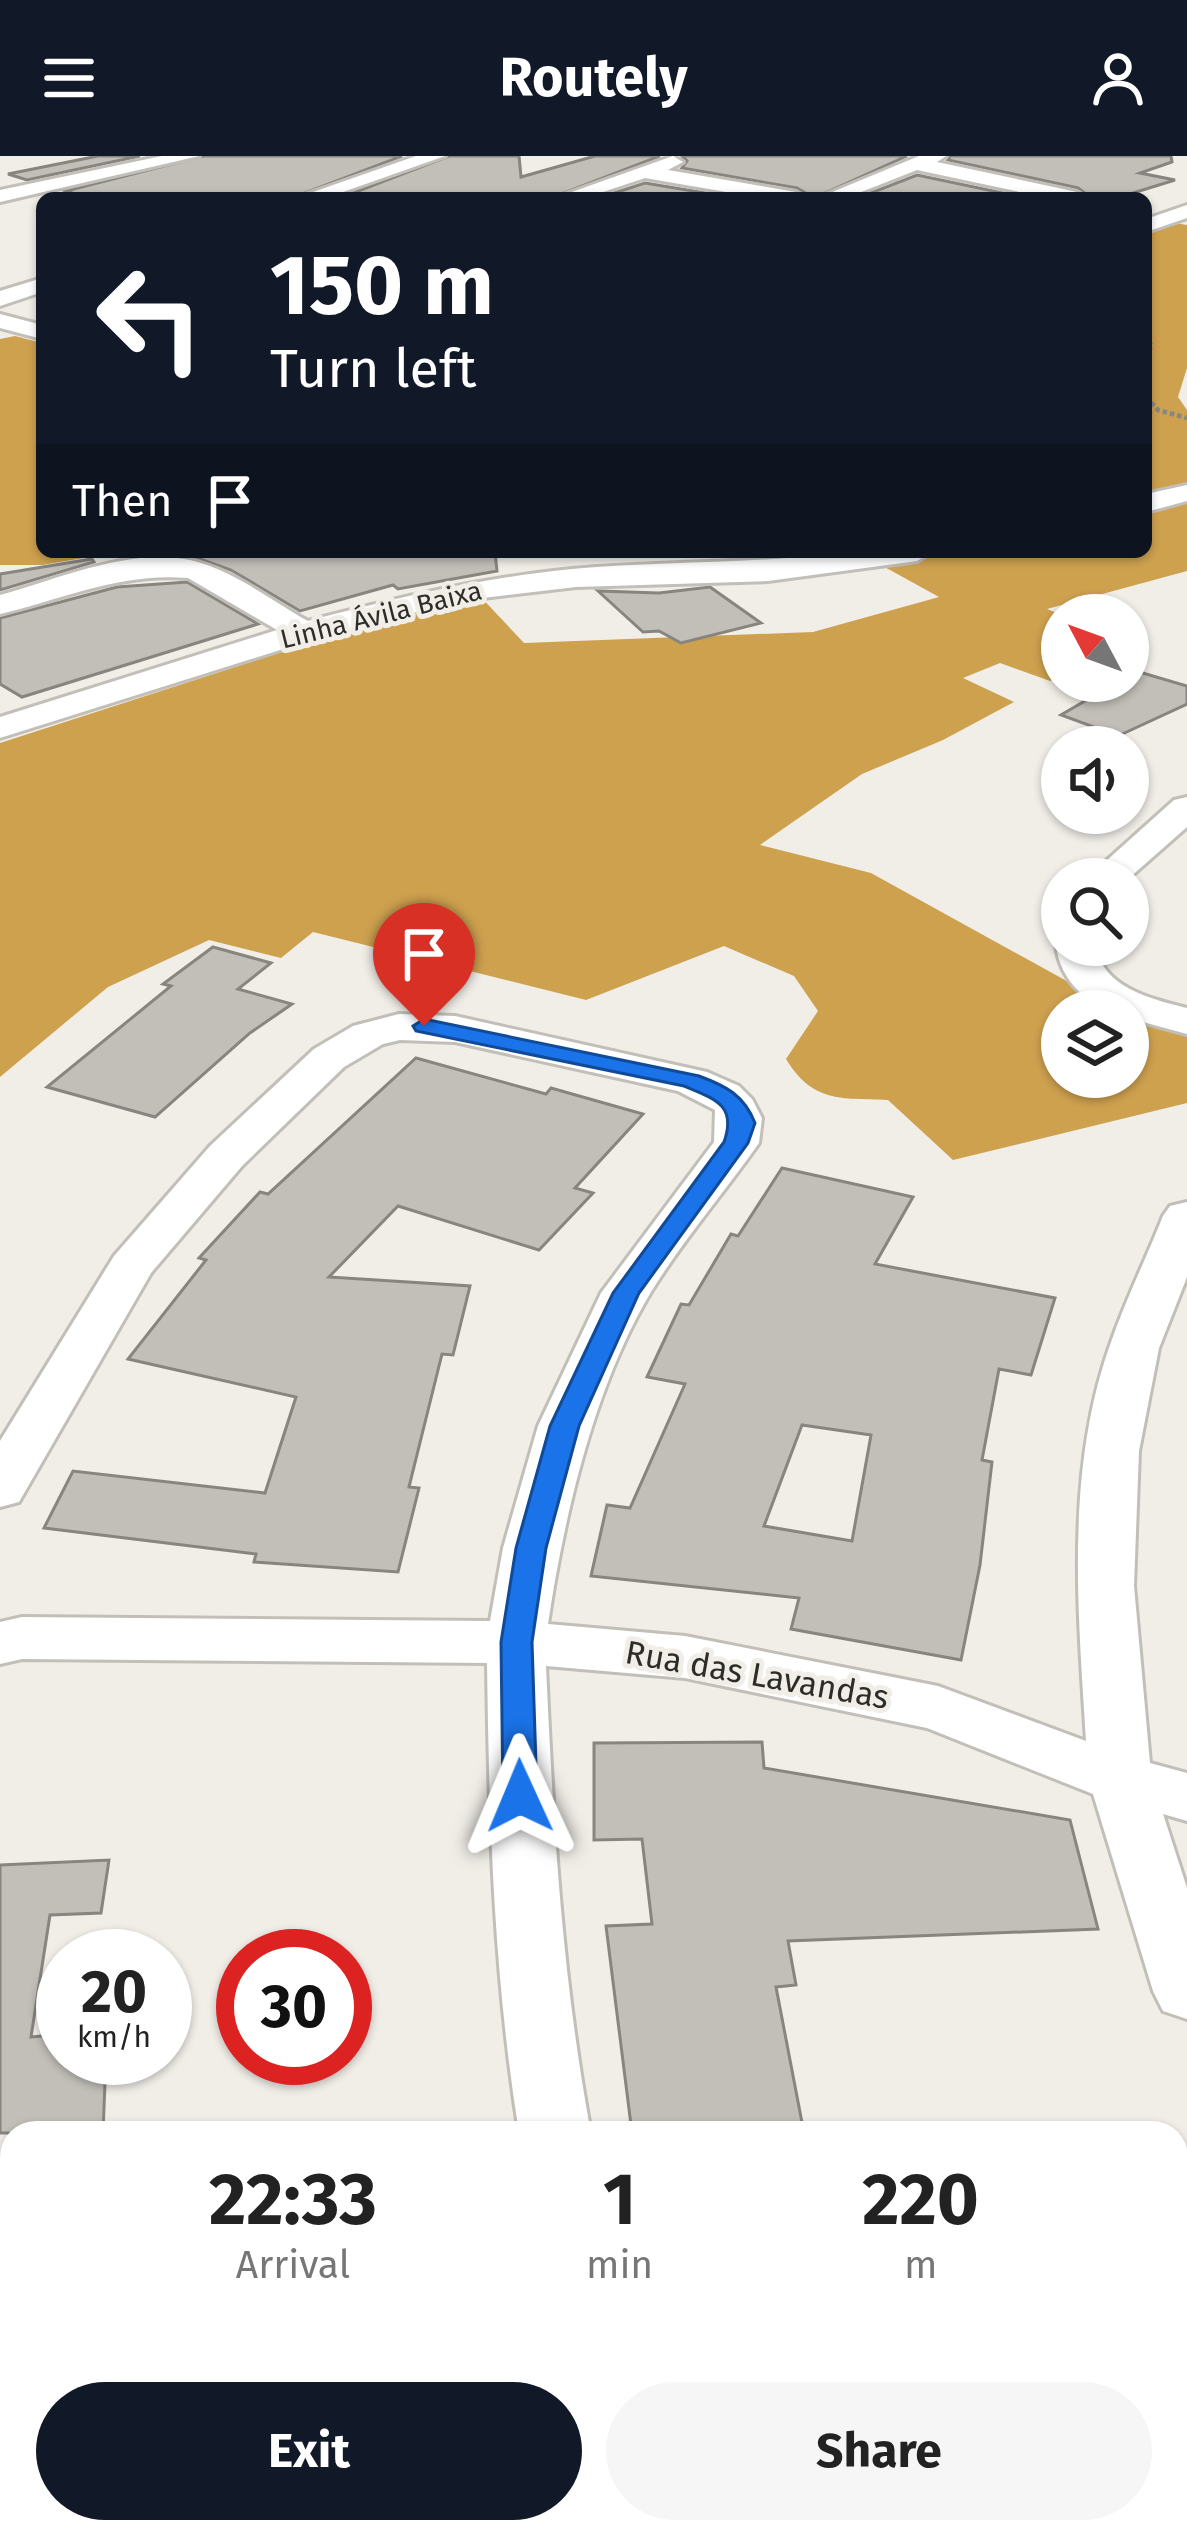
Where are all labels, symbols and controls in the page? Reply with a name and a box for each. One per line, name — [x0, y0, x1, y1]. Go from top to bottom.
icon: menu — [36, 45, 102, 111]
icon: person — [1085, 45, 1151, 111]
text: Routely — [499, 46, 688, 110]
text: 150 m — [270, 235, 494, 336]
icon: left — [72, 240, 228, 396]
text: Turn left — [270, 337, 477, 401]
icon: arrive — [197, 468, 263, 534]
text: Then — [72, 474, 173, 528]
street label: Linha Ávila Baixa — [277, 574, 485, 656]
north arrow — [1041, 594, 1149, 702]
map controls — [1041, 594, 1149, 1098]
button: sound — [1041, 726, 1149, 834]
button: search — [1041, 858, 1149, 966]
pin — [373, 903, 475, 1026]
icon: arrive — [391, 921, 457, 987]
button: layers — [1041, 990, 1149, 1098]
street label: Rua das Lavandas — [622, 1632, 892, 1718]
position arrow — [457, 1733, 583, 1859]
speed limit sign: 30 — [216, 1929, 372, 2085]
text: 20 — [81, 1956, 147, 2028]
text: km/h — [77, 2019, 151, 2055]
text: 22:33 — [209, 2157, 377, 2243]
text: 1 — [603, 2157, 636, 2243]
text: 220 — [862, 2157, 979, 2243]
text: Arrival — [236, 2242, 350, 2288]
text: min — [586, 2242, 653, 2288]
text: m — [904, 2242, 937, 2288]
button: Exit — [36, 2382, 582, 2520]
button: Share — [606, 2382, 1152, 2520]

